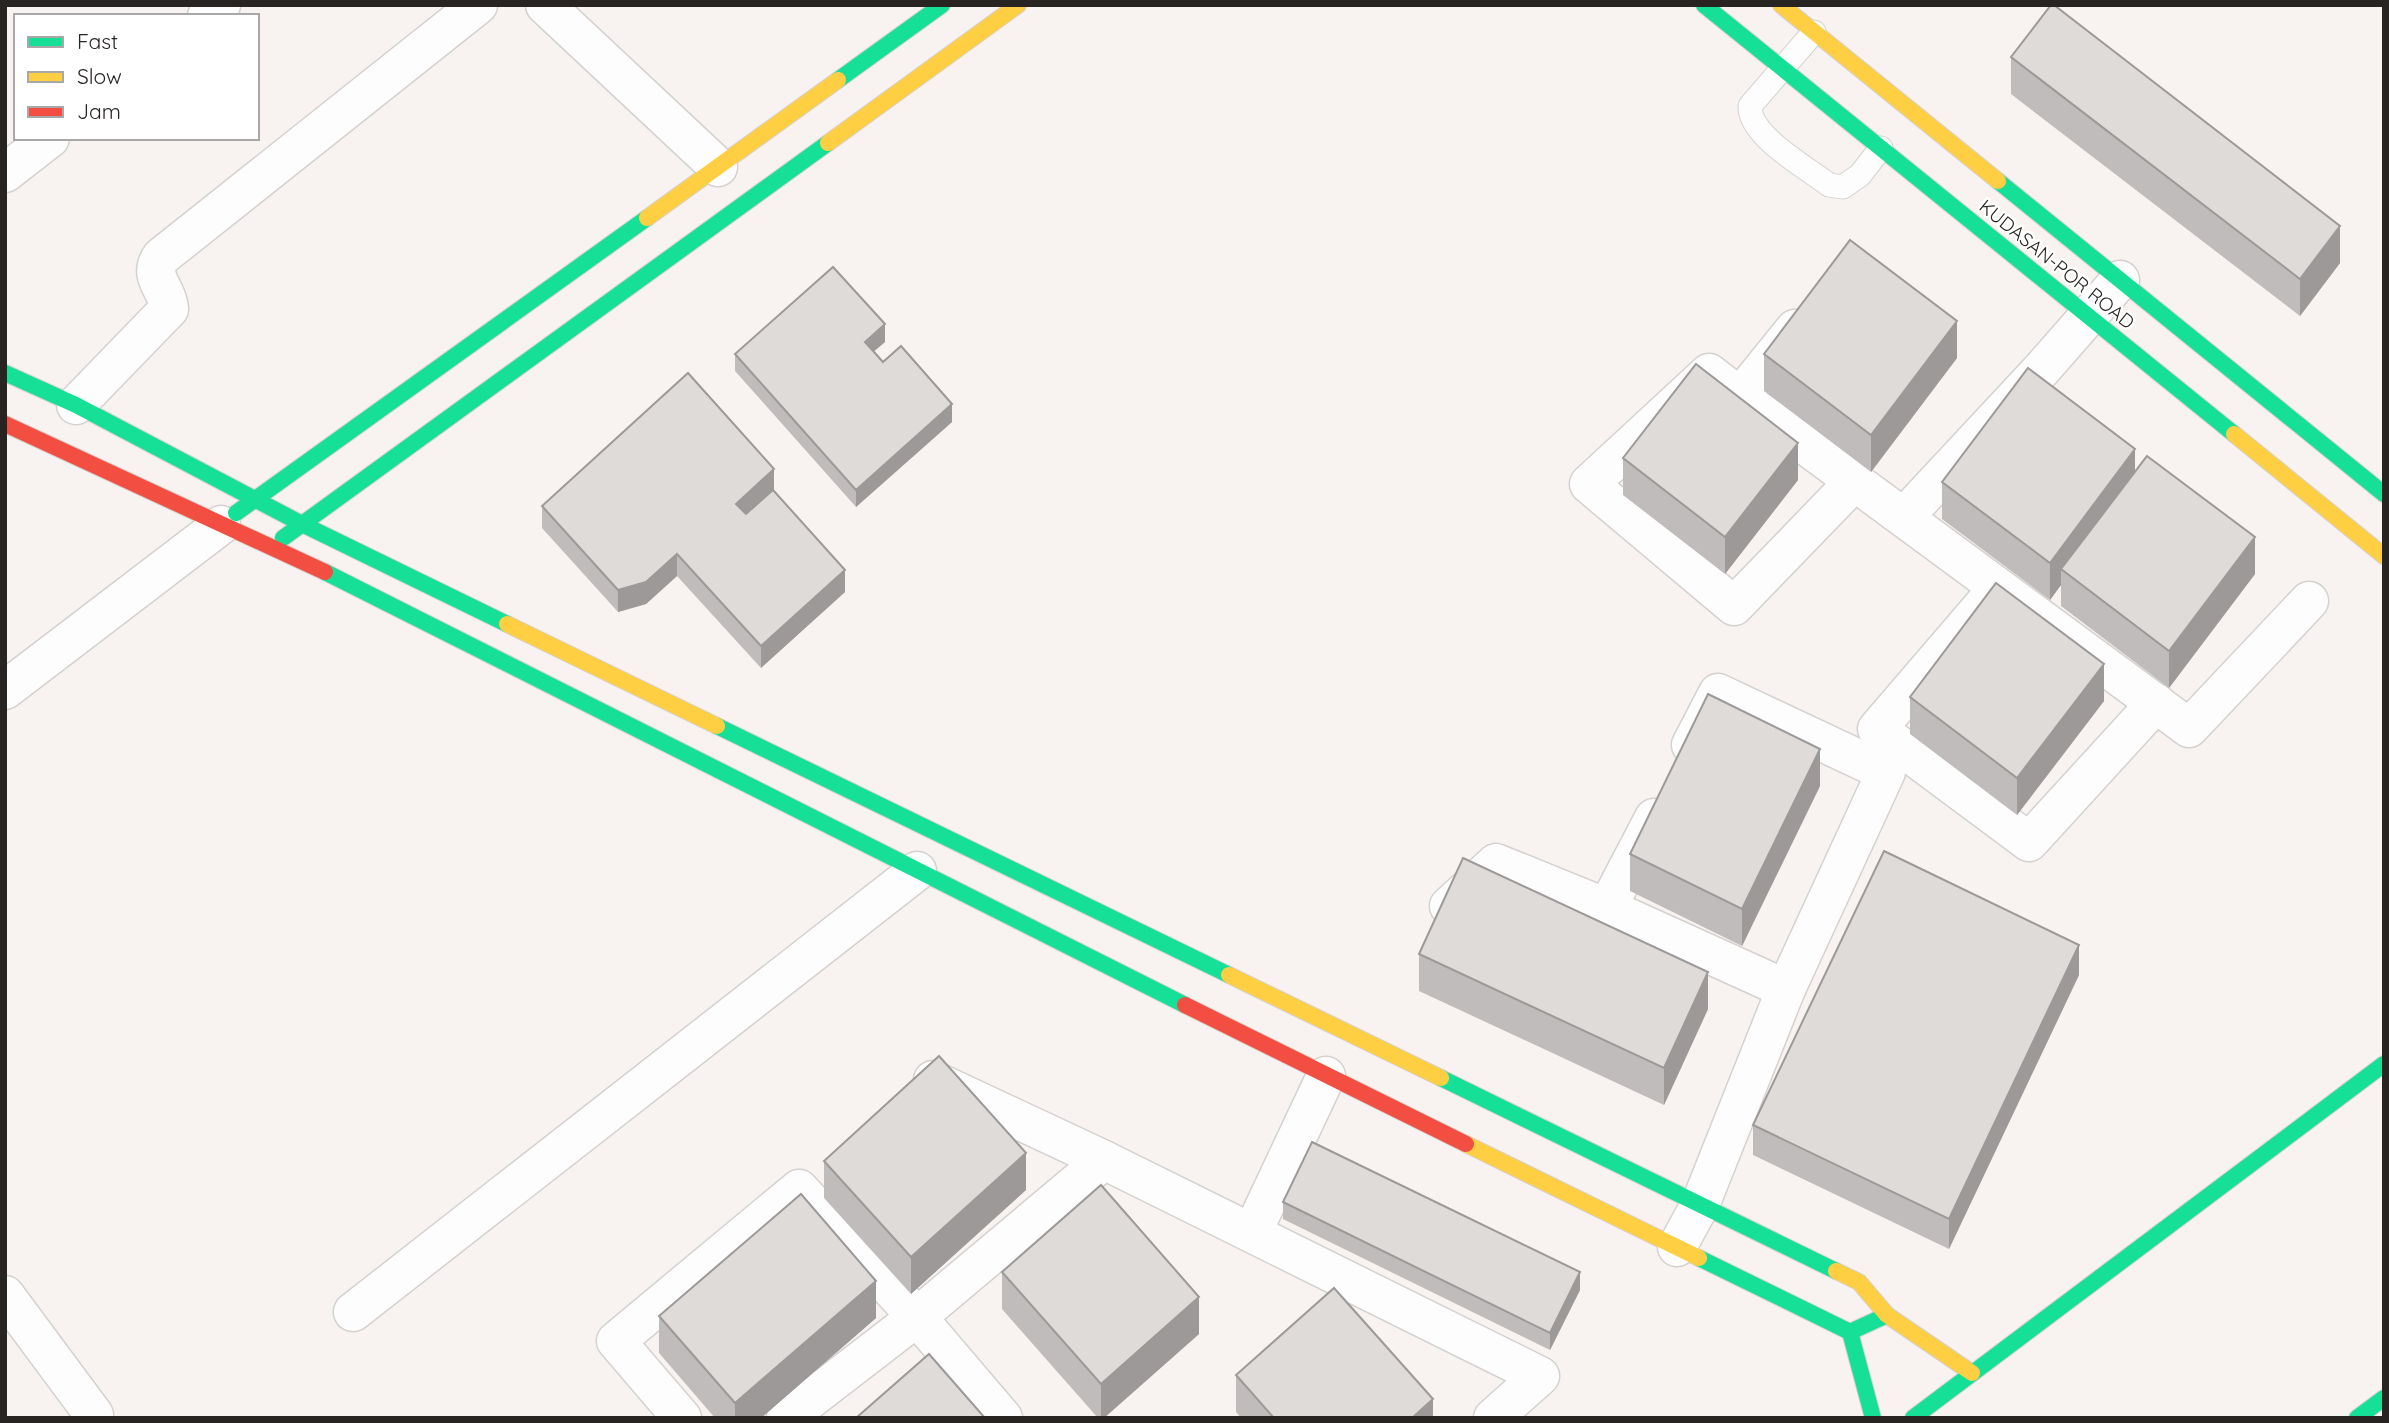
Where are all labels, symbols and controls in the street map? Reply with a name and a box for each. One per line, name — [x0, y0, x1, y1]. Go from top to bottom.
legend — [14, 14, 259, 140]
text: Fast — [77, 28, 118, 54]
text: Slow — [77, 63, 122, 89]
text: Jam — [77, 98, 121, 124]
street label: KUDASAN-POR ROAD — [1974, 194, 2140, 334]

